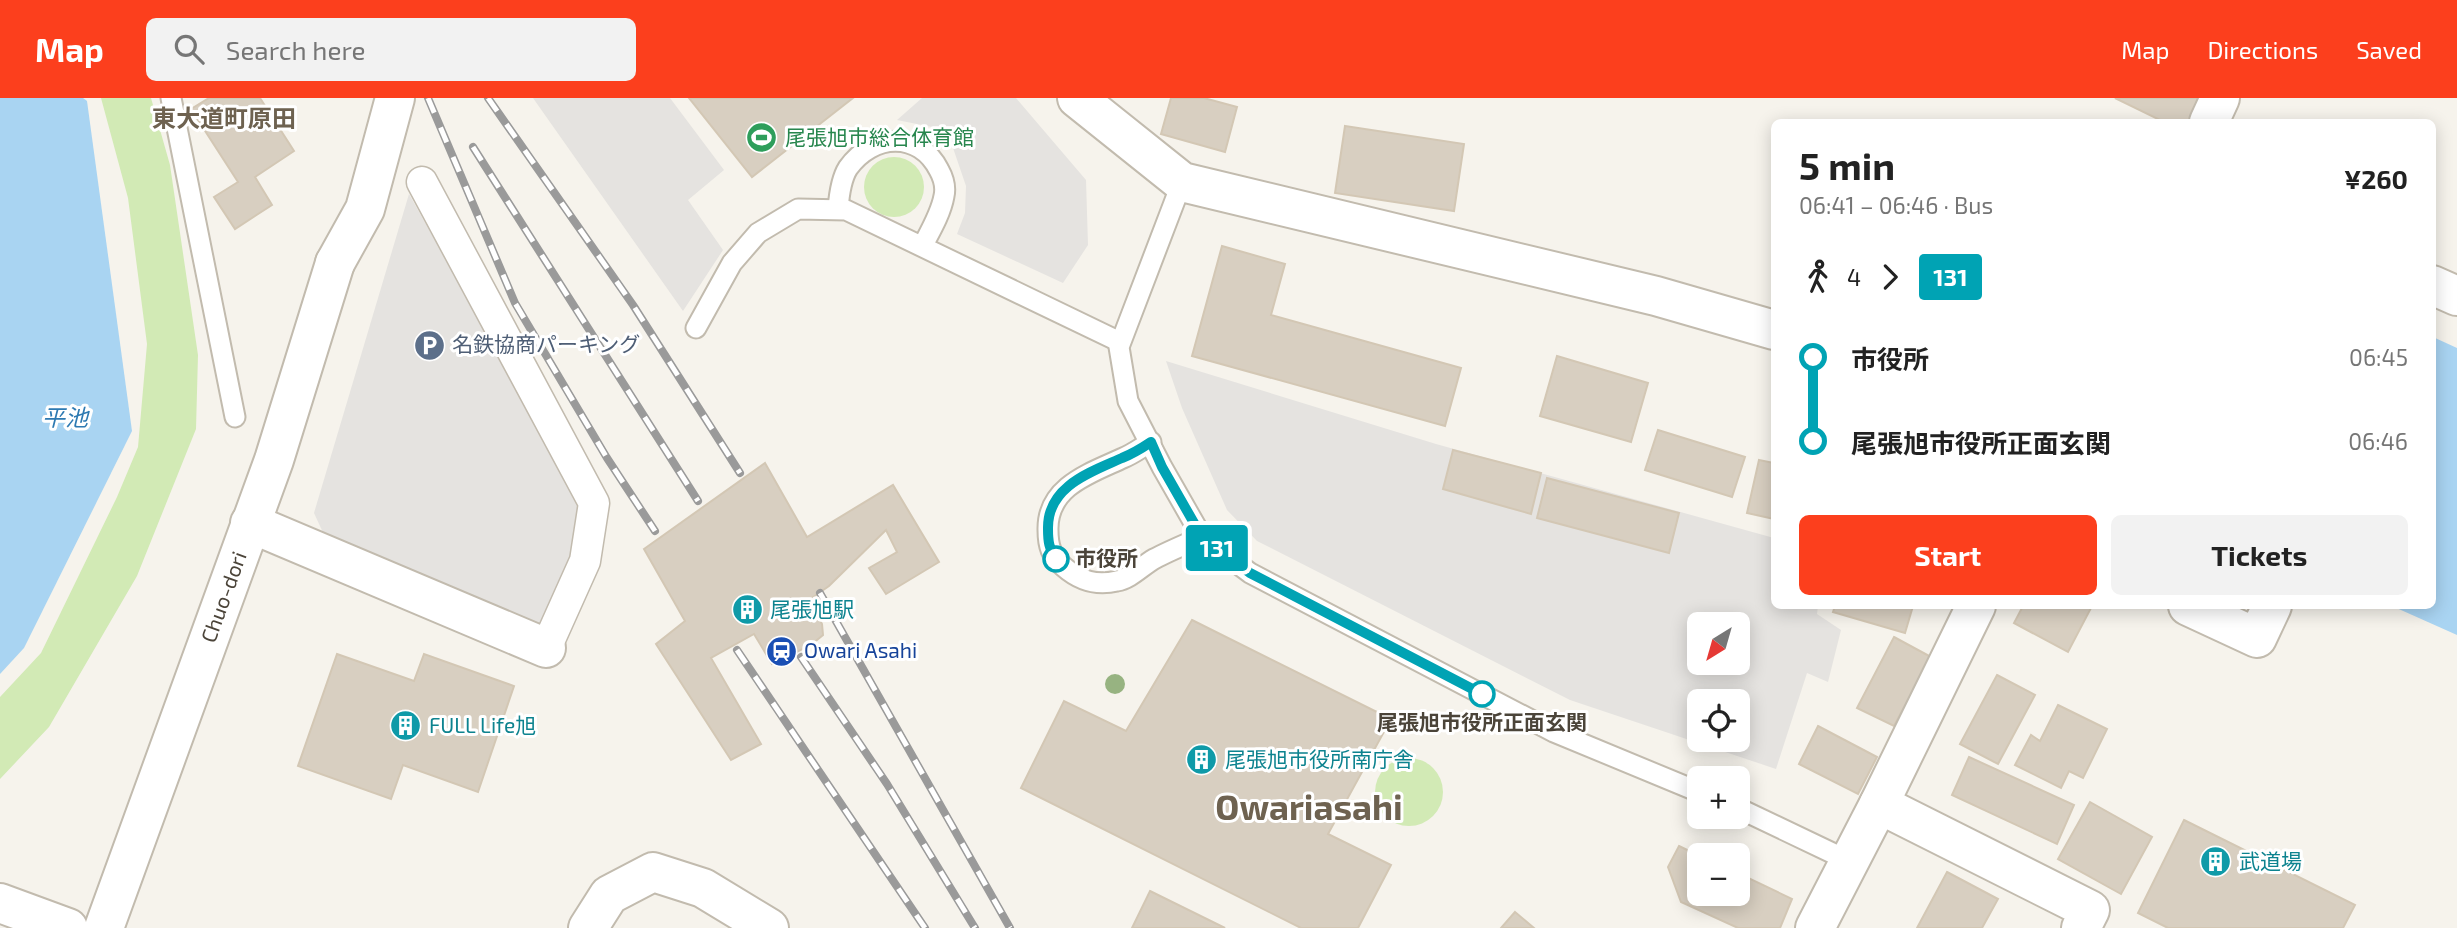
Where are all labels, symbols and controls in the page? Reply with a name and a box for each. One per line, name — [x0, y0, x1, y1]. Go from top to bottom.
search box — [146, 18, 636, 81]
text: Map — [35, 29, 104, 69]
icon: search — [170, 30, 208, 68]
text: Search here — [226, 34, 365, 65]
text: Map — [2121, 35, 2169, 64]
text: Directions — [2207, 35, 2318, 64]
text: Saved — [2356, 35, 2422, 64]
district label: 東大道町原田 — [152, 103, 296, 132]
sports icon: 尾張旭市総合体育館 — [745, 121, 779, 155]
place label: 尾張旭市総合体育館 — [785, 124, 974, 149]
text: 5 min — [1799, 142, 1895, 188]
text: ¥260 — [2344, 163, 2408, 194]
text: 06:41 – 06:46 · Bus — [1799, 191, 1993, 219]
icon: walk — [1799, 258, 1837, 296]
icon: forward — [1871, 258, 1909, 296]
text: 131 — [1933, 262, 1968, 291]
text: 4 — [1847, 263, 1861, 291]
parking icon: 名鉄協商パーキング — [412, 328, 446, 362]
place label: 名鉄協商パーキング — [452, 331, 640, 356]
text: 市役所 — [1851, 343, 1929, 374]
text: 06:45 — [2349, 343, 2408, 371]
water label: 平池 — [42, 403, 90, 431]
text: 尾張旭市役所正面玄関 — [1851, 427, 2111, 458]
text: 06:46 — [2348, 427, 2408, 455]
button: Start — [1799, 515, 2097, 595]
button: Tickets — [2111, 515, 2408, 595]
line badge: 131 — [1177, 525, 1257, 571]
text: 131 — [1200, 533, 1234, 562]
place label: 市役所 — [1075, 545, 1138, 570]
marker: 市役所 — [1043, 546, 1069, 572]
street label: Chuo-dori — [195, 548, 251, 646]
building icon: 尾張旭駅 — [730, 593, 764, 627]
place label: 尾張旭駅 — [770, 596, 854, 621]
north arrow — [1687, 612, 1750, 676]
map controls — [1687, 612, 1750, 906]
station icon: Owari Asahi — [764, 634, 798, 668]
place label: Owari Asahi — [804, 637, 917, 662]
marker: 尾張旭市役所正面玄関 — [1469, 681, 1495, 707]
button: locate — [1687, 689, 1750, 752]
building icon: FULL Life旭 — [389, 709, 423, 743]
place label: 尾張旭市役所正面玄関 — [1377, 709, 1587, 734]
place label: FULL Life旭 — [429, 712, 536, 737]
building icon: 尾張旭市役所南庁舎 — [1185, 743, 1219, 777]
place label: 尾張旭市役所南庁舎 — [1225, 746, 1414, 771]
button: + — [1687, 766, 1750, 829]
district label: Owariasahi — [1215, 785, 1403, 827]
button: − — [1687, 843, 1750, 906]
building icon: 武道場 — [2199, 845, 2233, 879]
place label: 武道場 — [2239, 848, 2302, 873]

